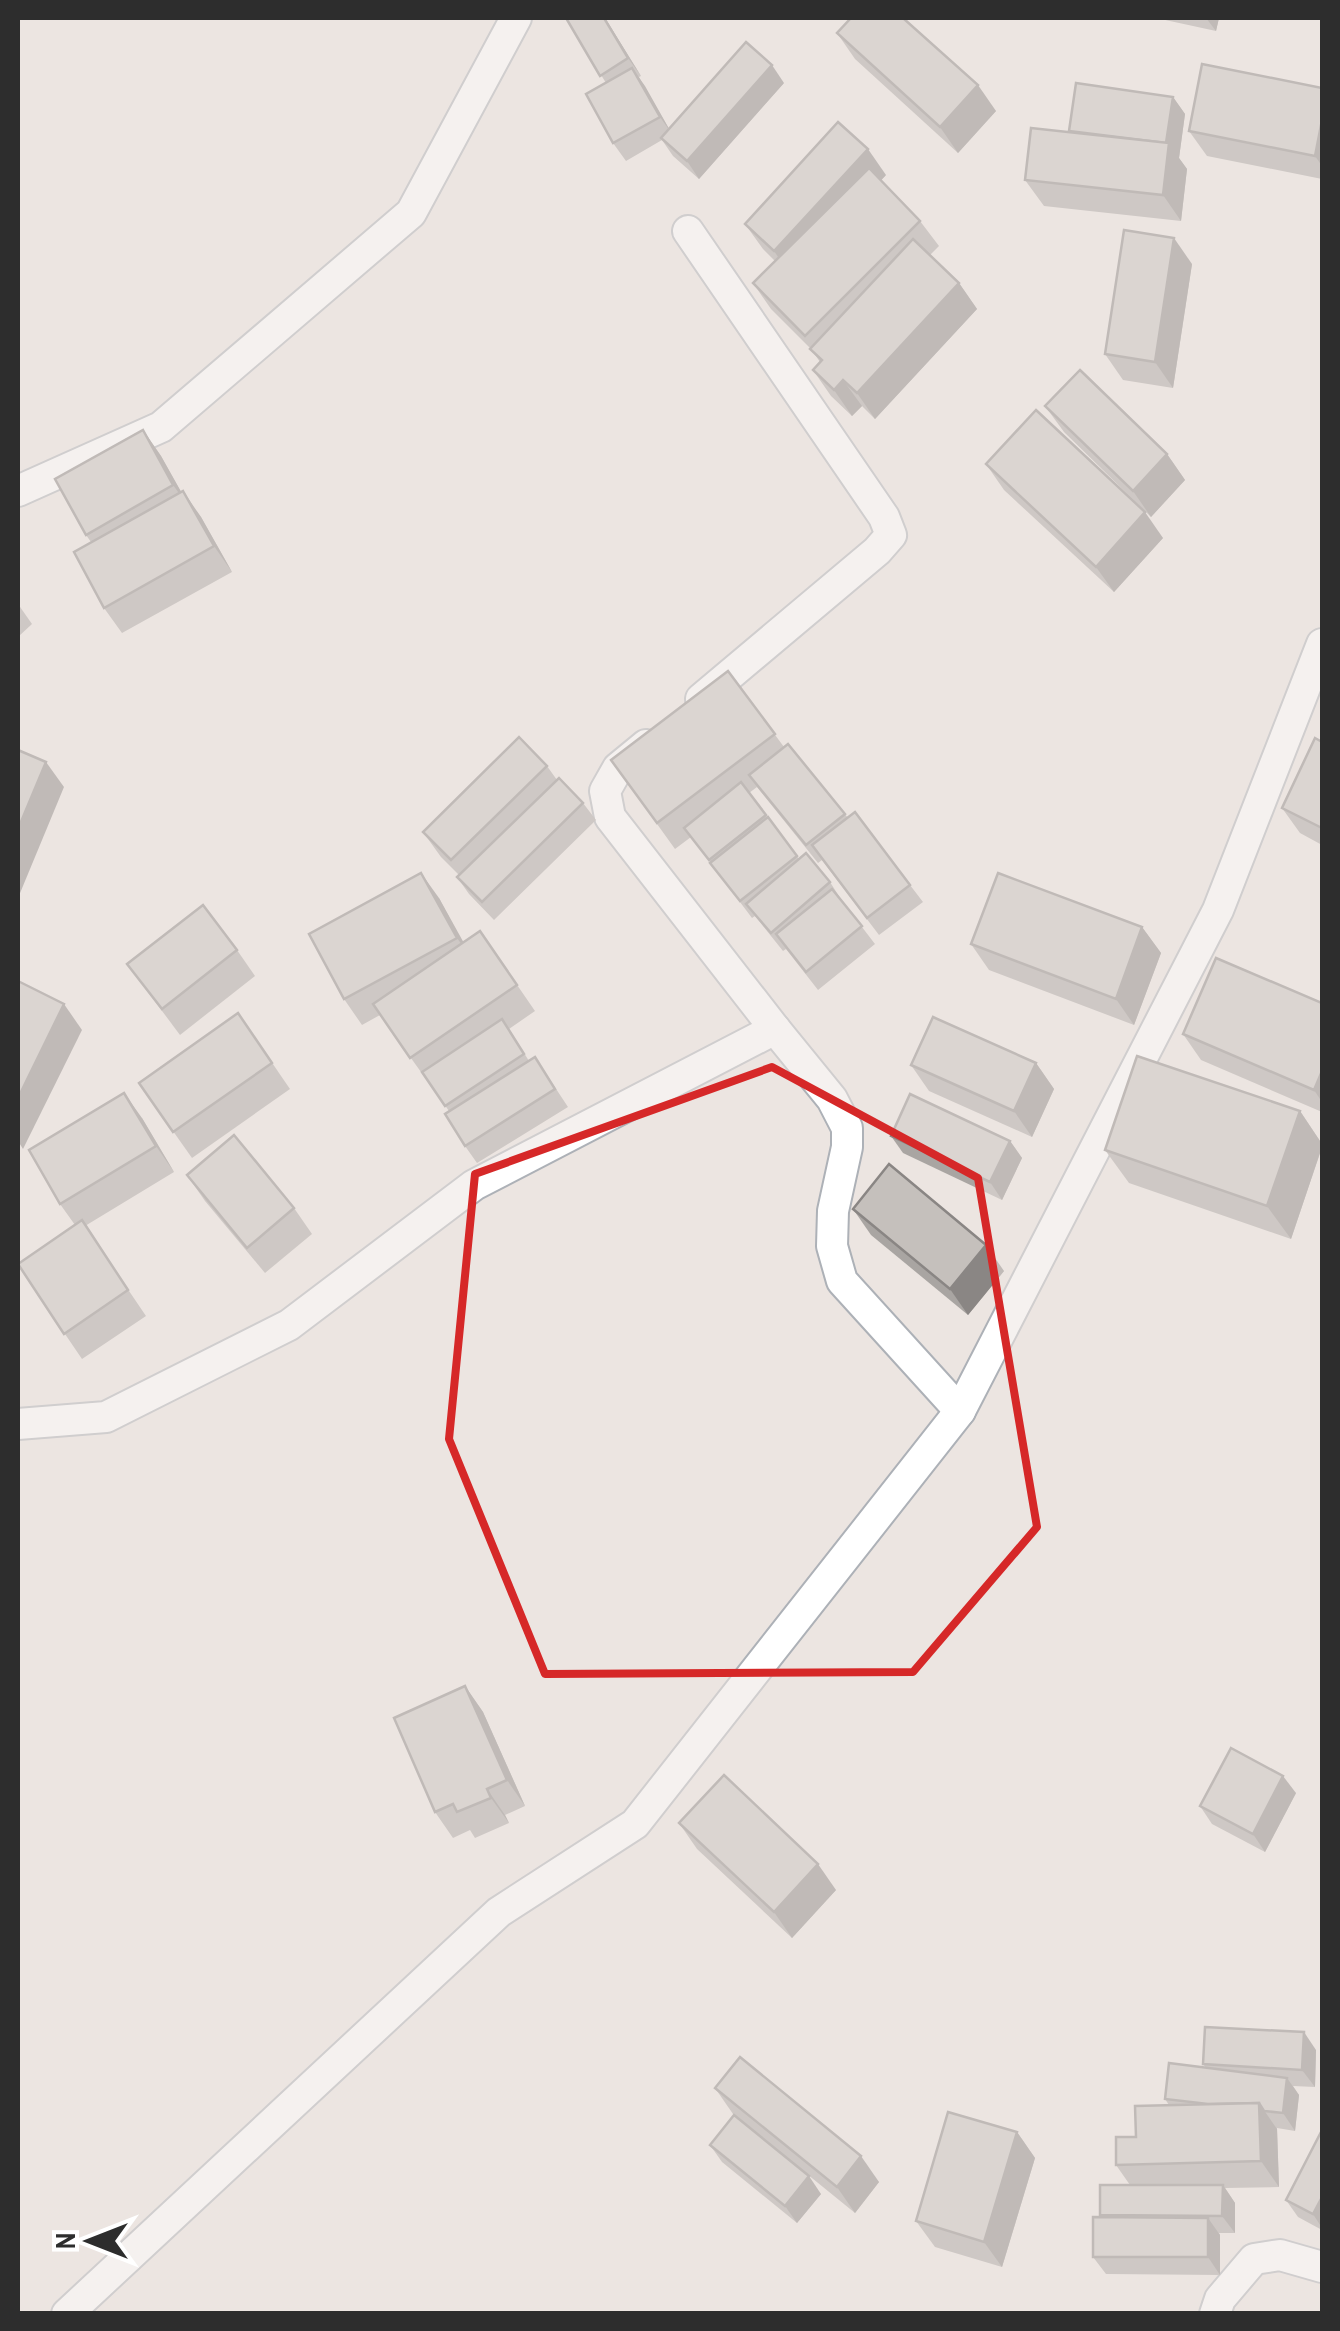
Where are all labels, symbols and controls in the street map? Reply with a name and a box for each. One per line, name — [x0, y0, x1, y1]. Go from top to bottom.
north arrow — [40, 2191, 140, 2291]
text: N — [46, 2233, 84, 2249]

